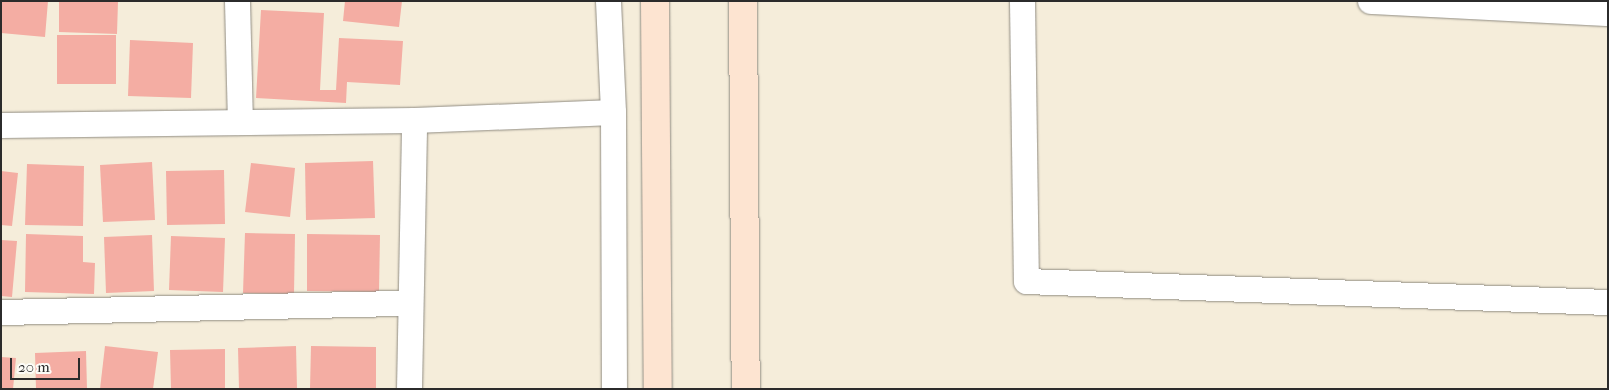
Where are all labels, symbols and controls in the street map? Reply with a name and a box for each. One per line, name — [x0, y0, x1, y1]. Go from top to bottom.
scale bar — [12, 348, 82, 380]
text: 20 m — [18, 358, 50, 376]

